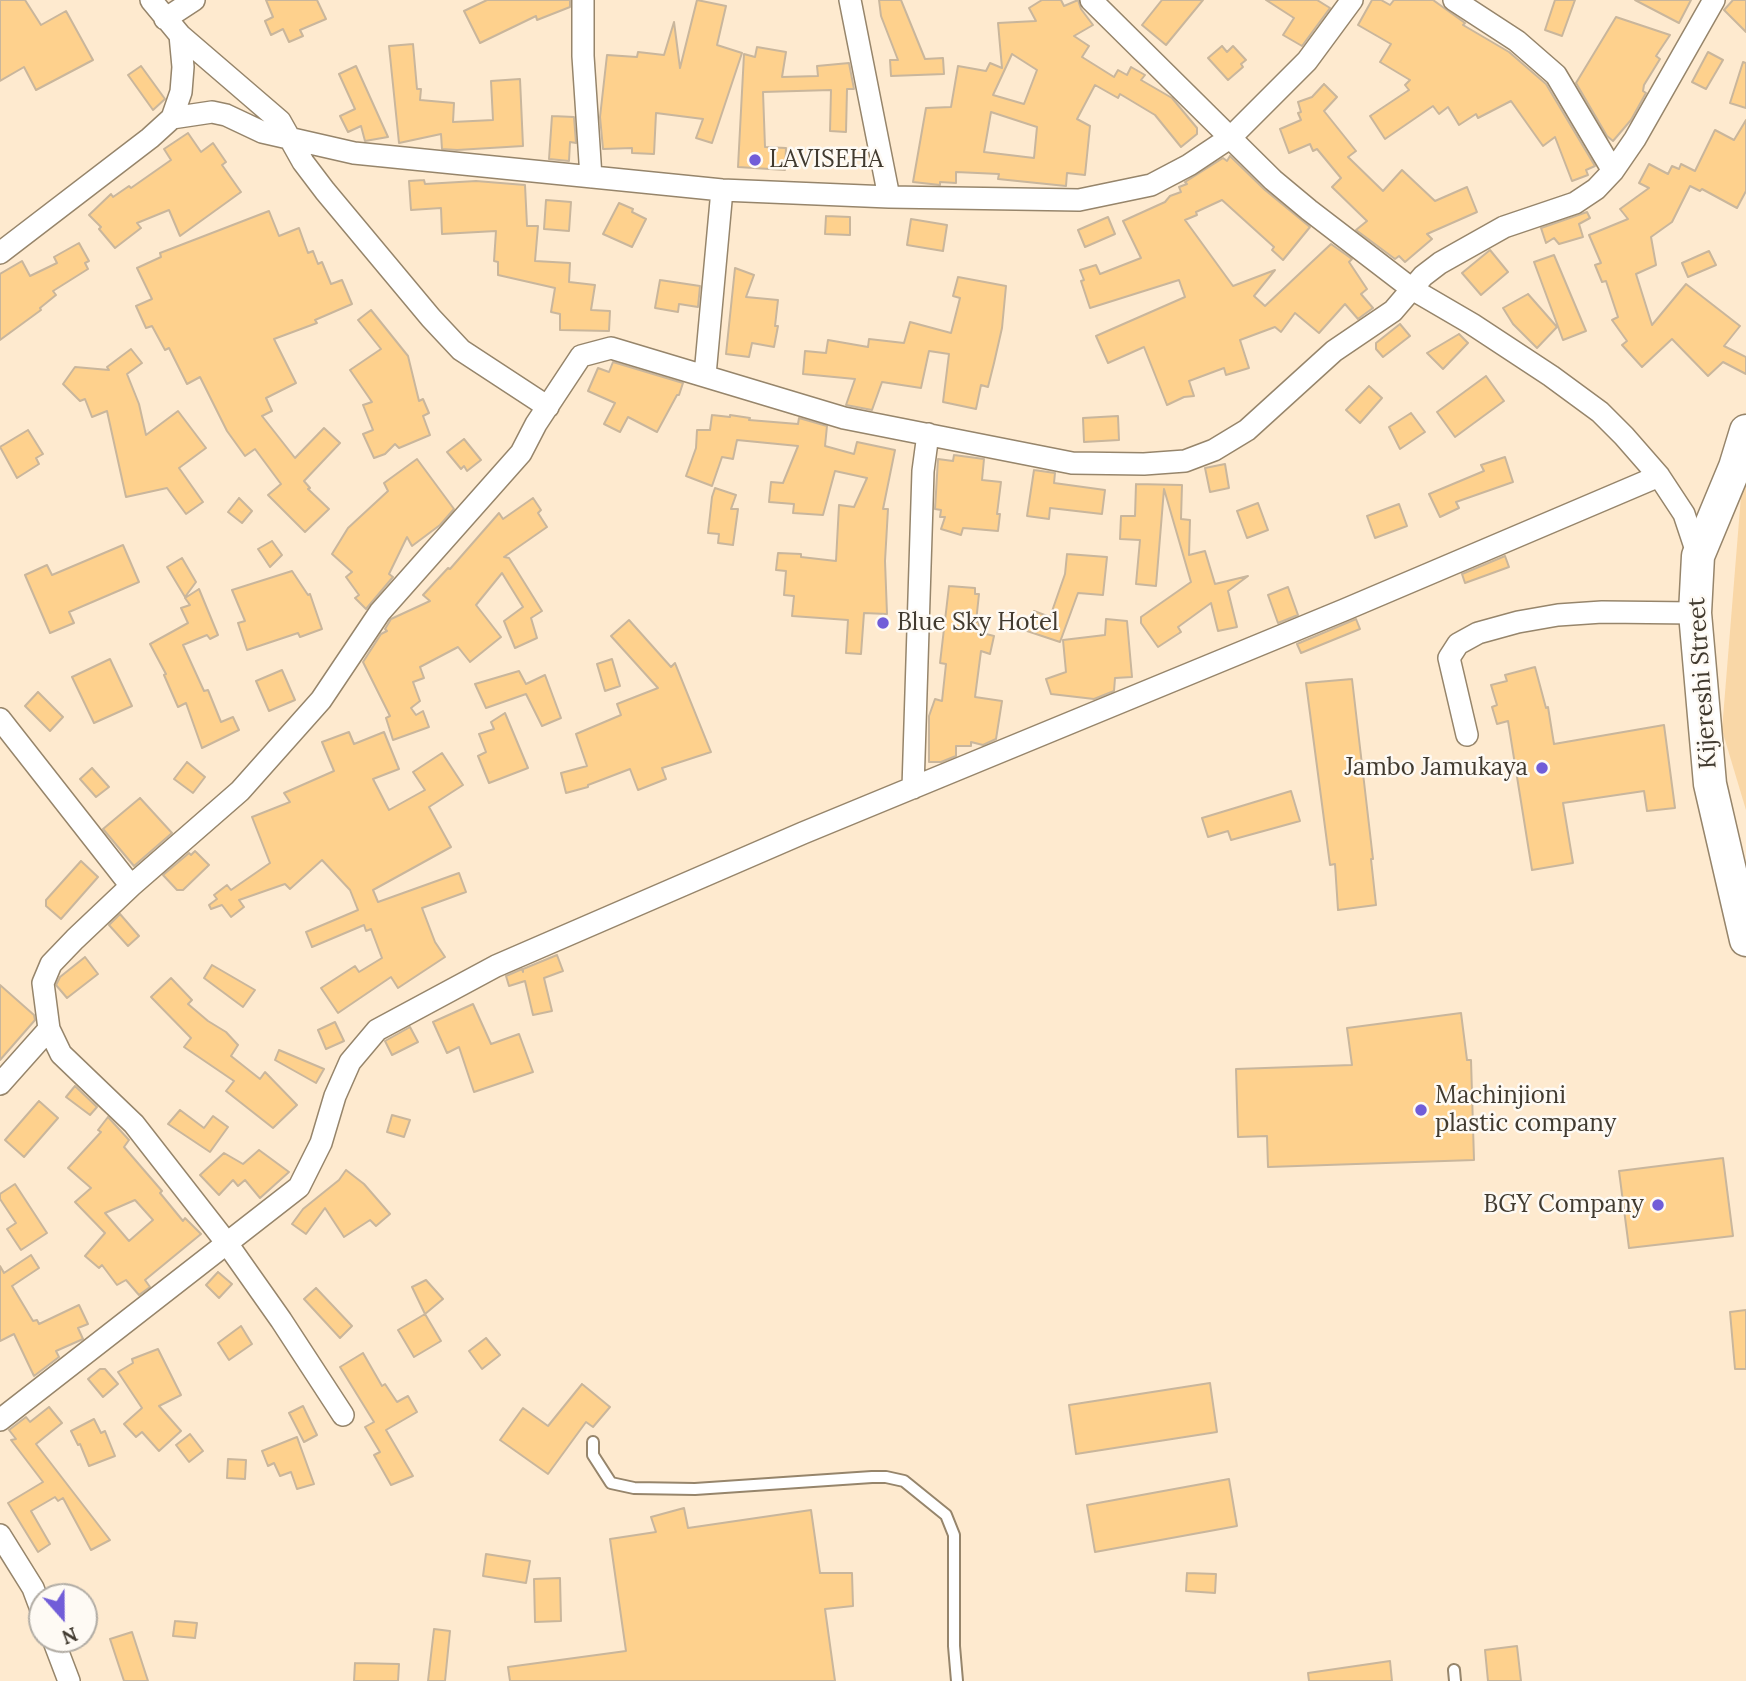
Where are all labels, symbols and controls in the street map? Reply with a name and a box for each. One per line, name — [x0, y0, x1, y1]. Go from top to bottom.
place label: LAVISEHA — [769, 146, 883, 174]
marker: LAVISEHA — [747, 152, 763, 168]
street label: Kijereshi Street — [1683, 596, 1723, 770]
place label: Blue Sky Hotel — [897, 609, 1058, 637]
marker: Blue Sky Hotel — [875, 615, 891, 631]
place label: Jambo Jamukaya — [1344, 754, 1528, 782]
marker: Jambo Jamukaya — [1534, 760, 1550, 776]
place label: Machinjioni plastic company — [1435, 1082, 1616, 1138]
marker: Machinjioni plastic company — [1413, 1102, 1429, 1118]
place label: BGY Company — [1483, 1191, 1644, 1219]
marker: BGY Company — [1650, 1197, 1666, 1213]
north arrow — [28, 1583, 98, 1653]
text: N — [59, 1622, 81, 1650]

